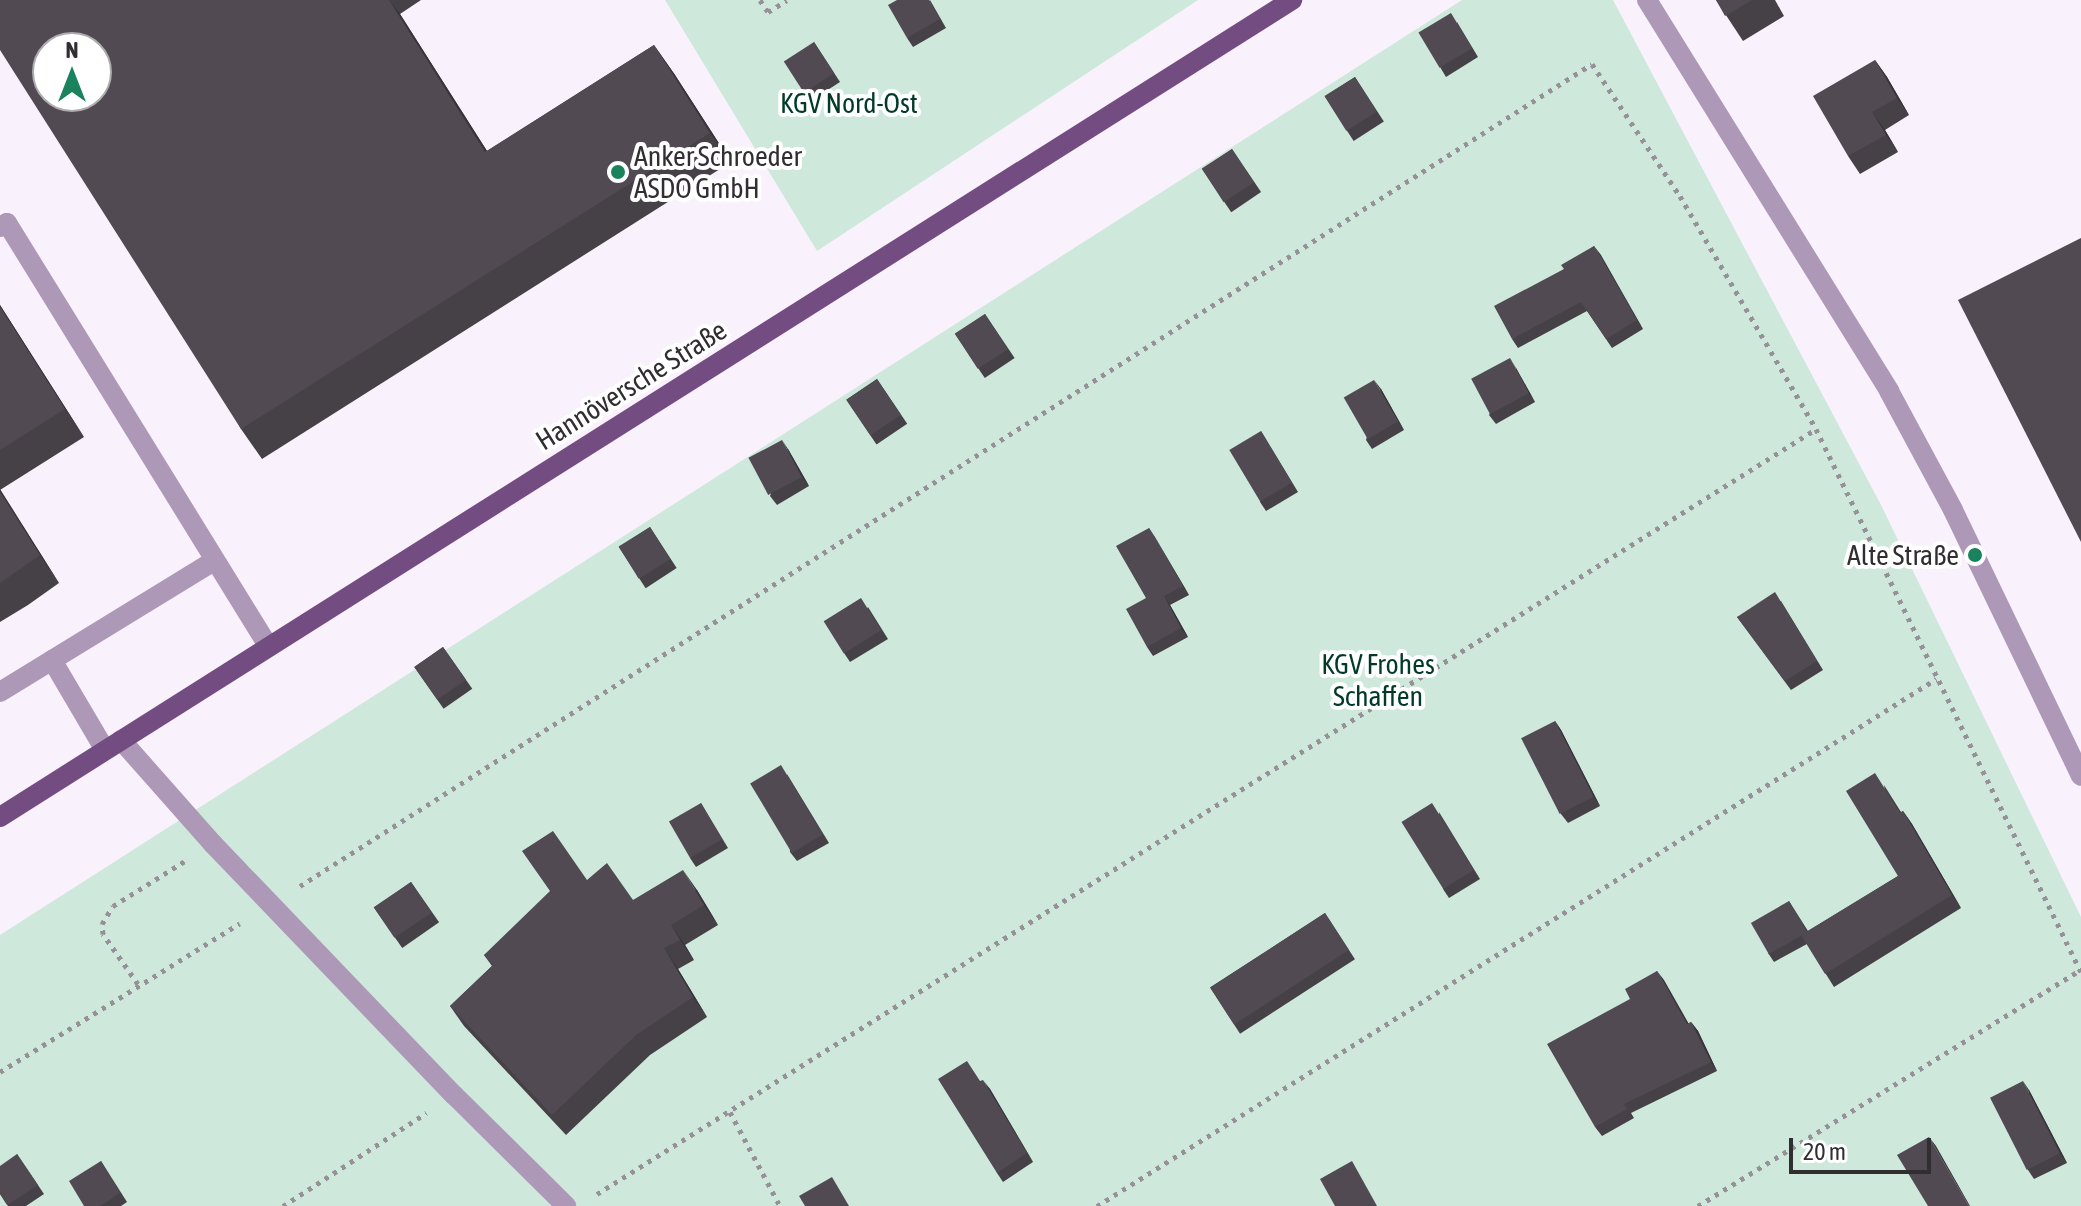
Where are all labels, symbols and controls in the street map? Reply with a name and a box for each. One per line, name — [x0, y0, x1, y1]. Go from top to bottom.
north arrow — [32, 32, 112, 112]
text: N — [66, 37, 78, 63]
park label: KGV Nord-Ost — [780, 86, 918, 120]
place label: Anker Schroeder ASDO GmbH — [634, 139, 802, 205]
marker: Anker Schroeder ASDO GmbH — [609, 163, 627, 181]
street label: Hannöversche Straße — [530, 313, 732, 457]
place label: Alte Straße — [1847, 538, 1959, 572]
marker: Alte Straße — [1966, 546, 1984, 564]
park label: KGV Frohes Schaffen — [1321, 647, 1435, 713]
scale bar — [1793, 1122, 1935, 1172]
text: 20 m — [1803, 1138, 1846, 1165]

